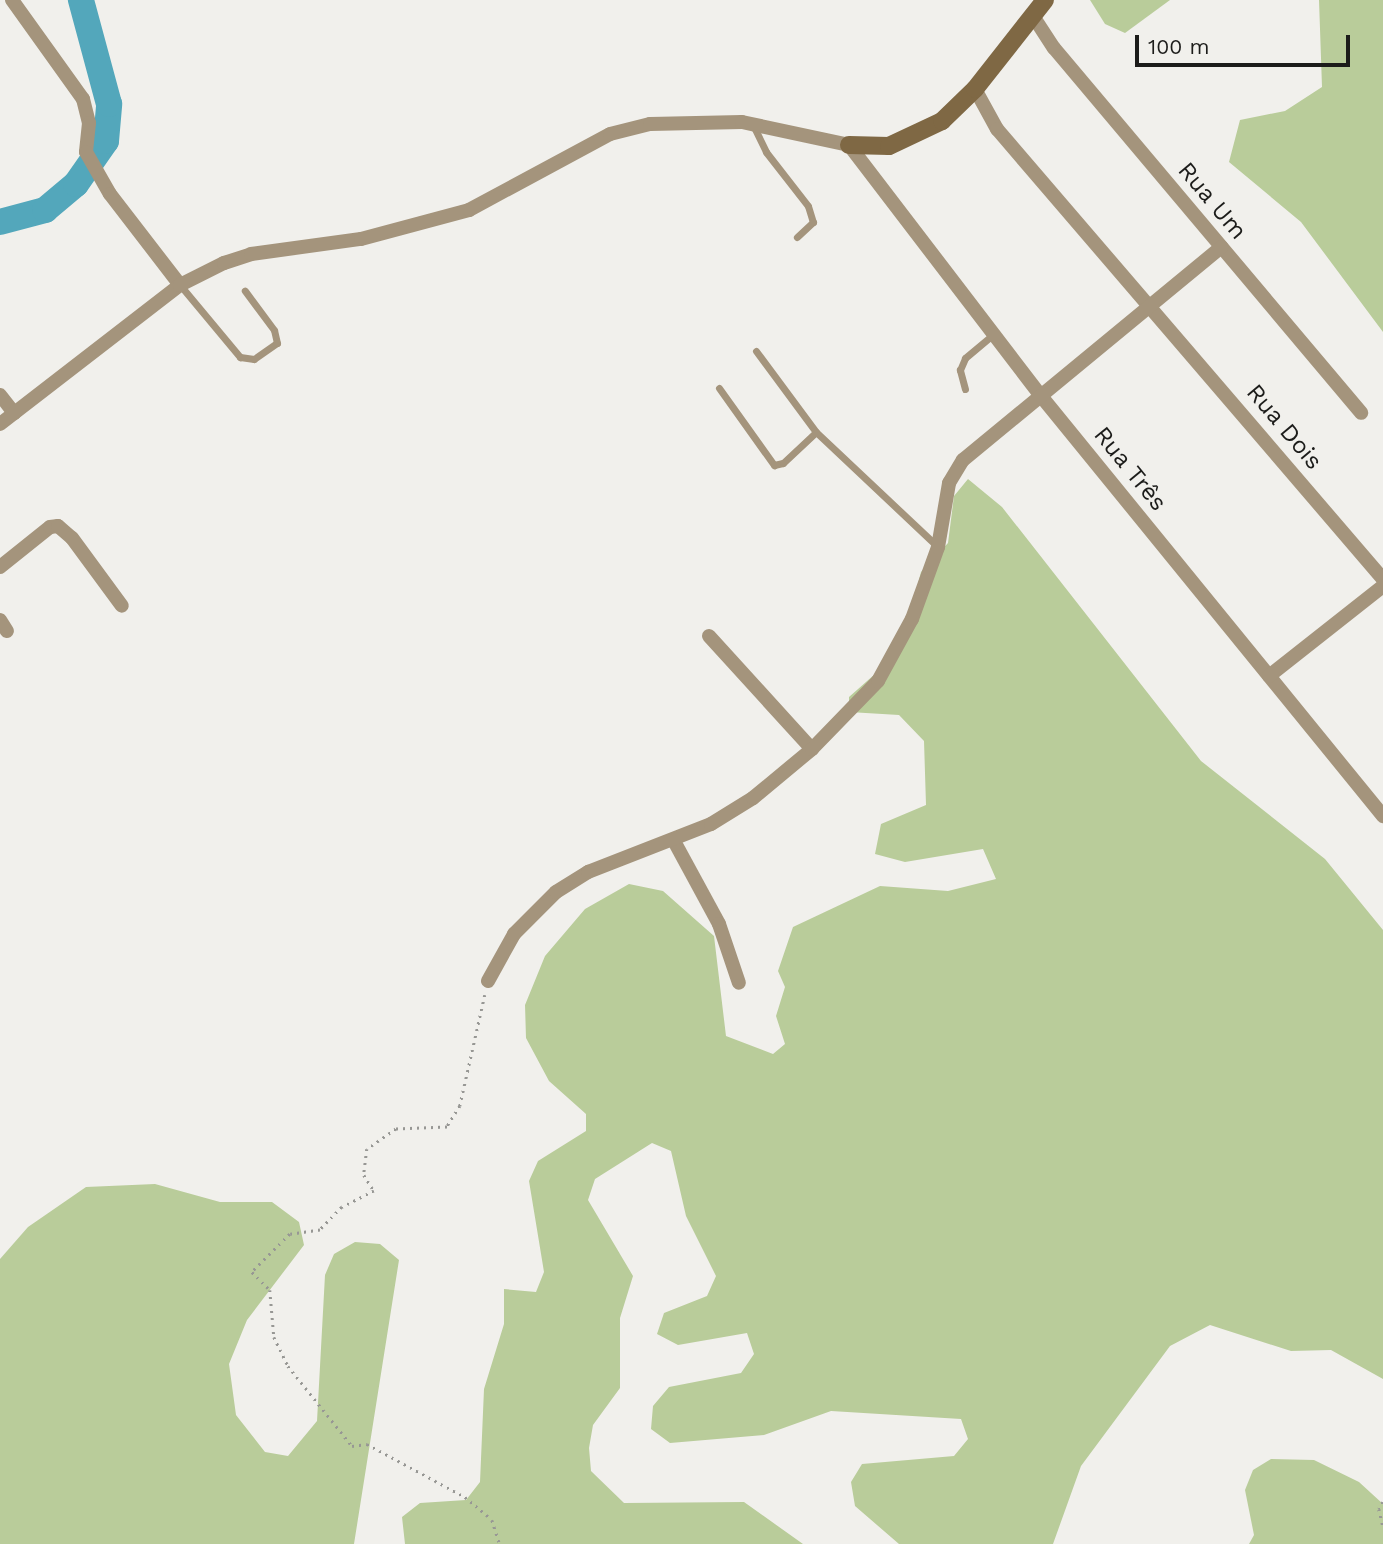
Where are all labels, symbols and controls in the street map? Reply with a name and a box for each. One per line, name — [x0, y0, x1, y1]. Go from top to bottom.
scale bar — [1138, 21, 1353, 65]
text: 100 m — [1148, 34, 1210, 59]
street label: Rua Um — [1171, 156, 1253, 246]
street label: Rua Dois — [1240, 378, 1328, 476]
street label: Rua Três — [1087, 421, 1173, 517]

